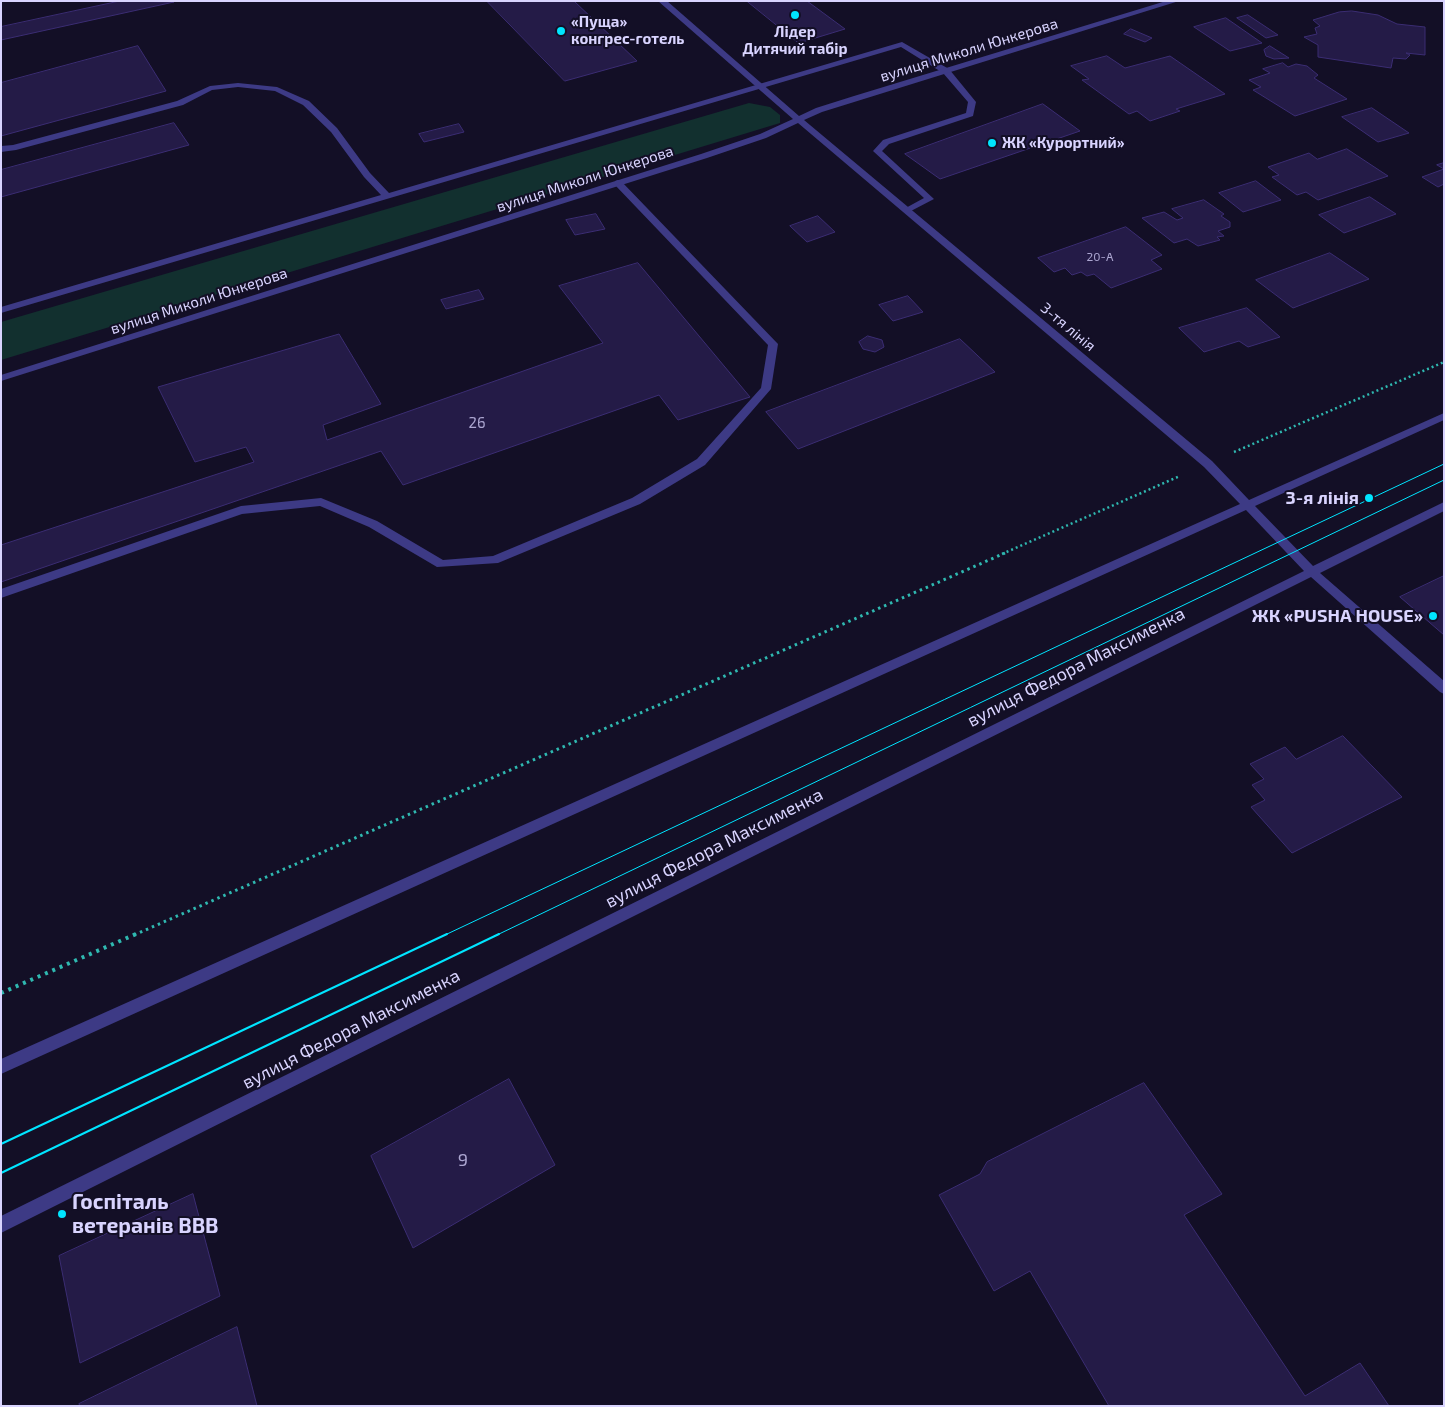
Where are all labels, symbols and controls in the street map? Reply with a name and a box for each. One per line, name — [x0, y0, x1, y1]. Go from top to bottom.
marker: Лідер Дитячий табір — [789, 9, 801, 21]
place label: «Пуща» конгрес-готель — [571, 13, 684, 48]
street label: вулиця Миколи Юнкерова — [878, 14, 1060, 86]
place label: Лідер Дитячий табір — [743, 23, 847, 58]
marker: «Пуща» конгрес-готель — [555, 25, 567, 37]
place label: ЖК «Курортний» — [1002, 134, 1124, 152]
marker: ЖК «Курортний» — [986, 137, 998, 149]
street label: вулиця Миколи Юнкерова — [494, 142, 676, 216]
house number: 20-А — [1087, 250, 1113, 264]
street label: вулиця Миколи Юнкерова — [108, 264, 290, 338]
street label: 3-тя лінія — [1037, 299, 1099, 355]
house number: 26 — [468, 414, 486, 432]
place label: 3-я лінія — [1285, 487, 1359, 509]
marker: 3-я лінія — [1363, 492, 1375, 504]
street label: вулиця Федора Максименка — [964, 603, 1188, 731]
place label: ЖК «PUSHA HOUSE» — [1252, 605, 1423, 627]
marker: ЖК «PUSHA HOUSE» — [1427, 610, 1439, 622]
street label: вулиця Федора Максименка — [602, 784, 826, 912]
street label: вулиця Федора Максименка — [239, 965, 463, 1093]
house number: 9 — [458, 1149, 468, 1171]
place label: Госпіталь ветеранів ВВВ — [72, 1189, 219, 1239]
marker: Госпіталь ветеранів ВВВ — [56, 1208, 68, 1220]

